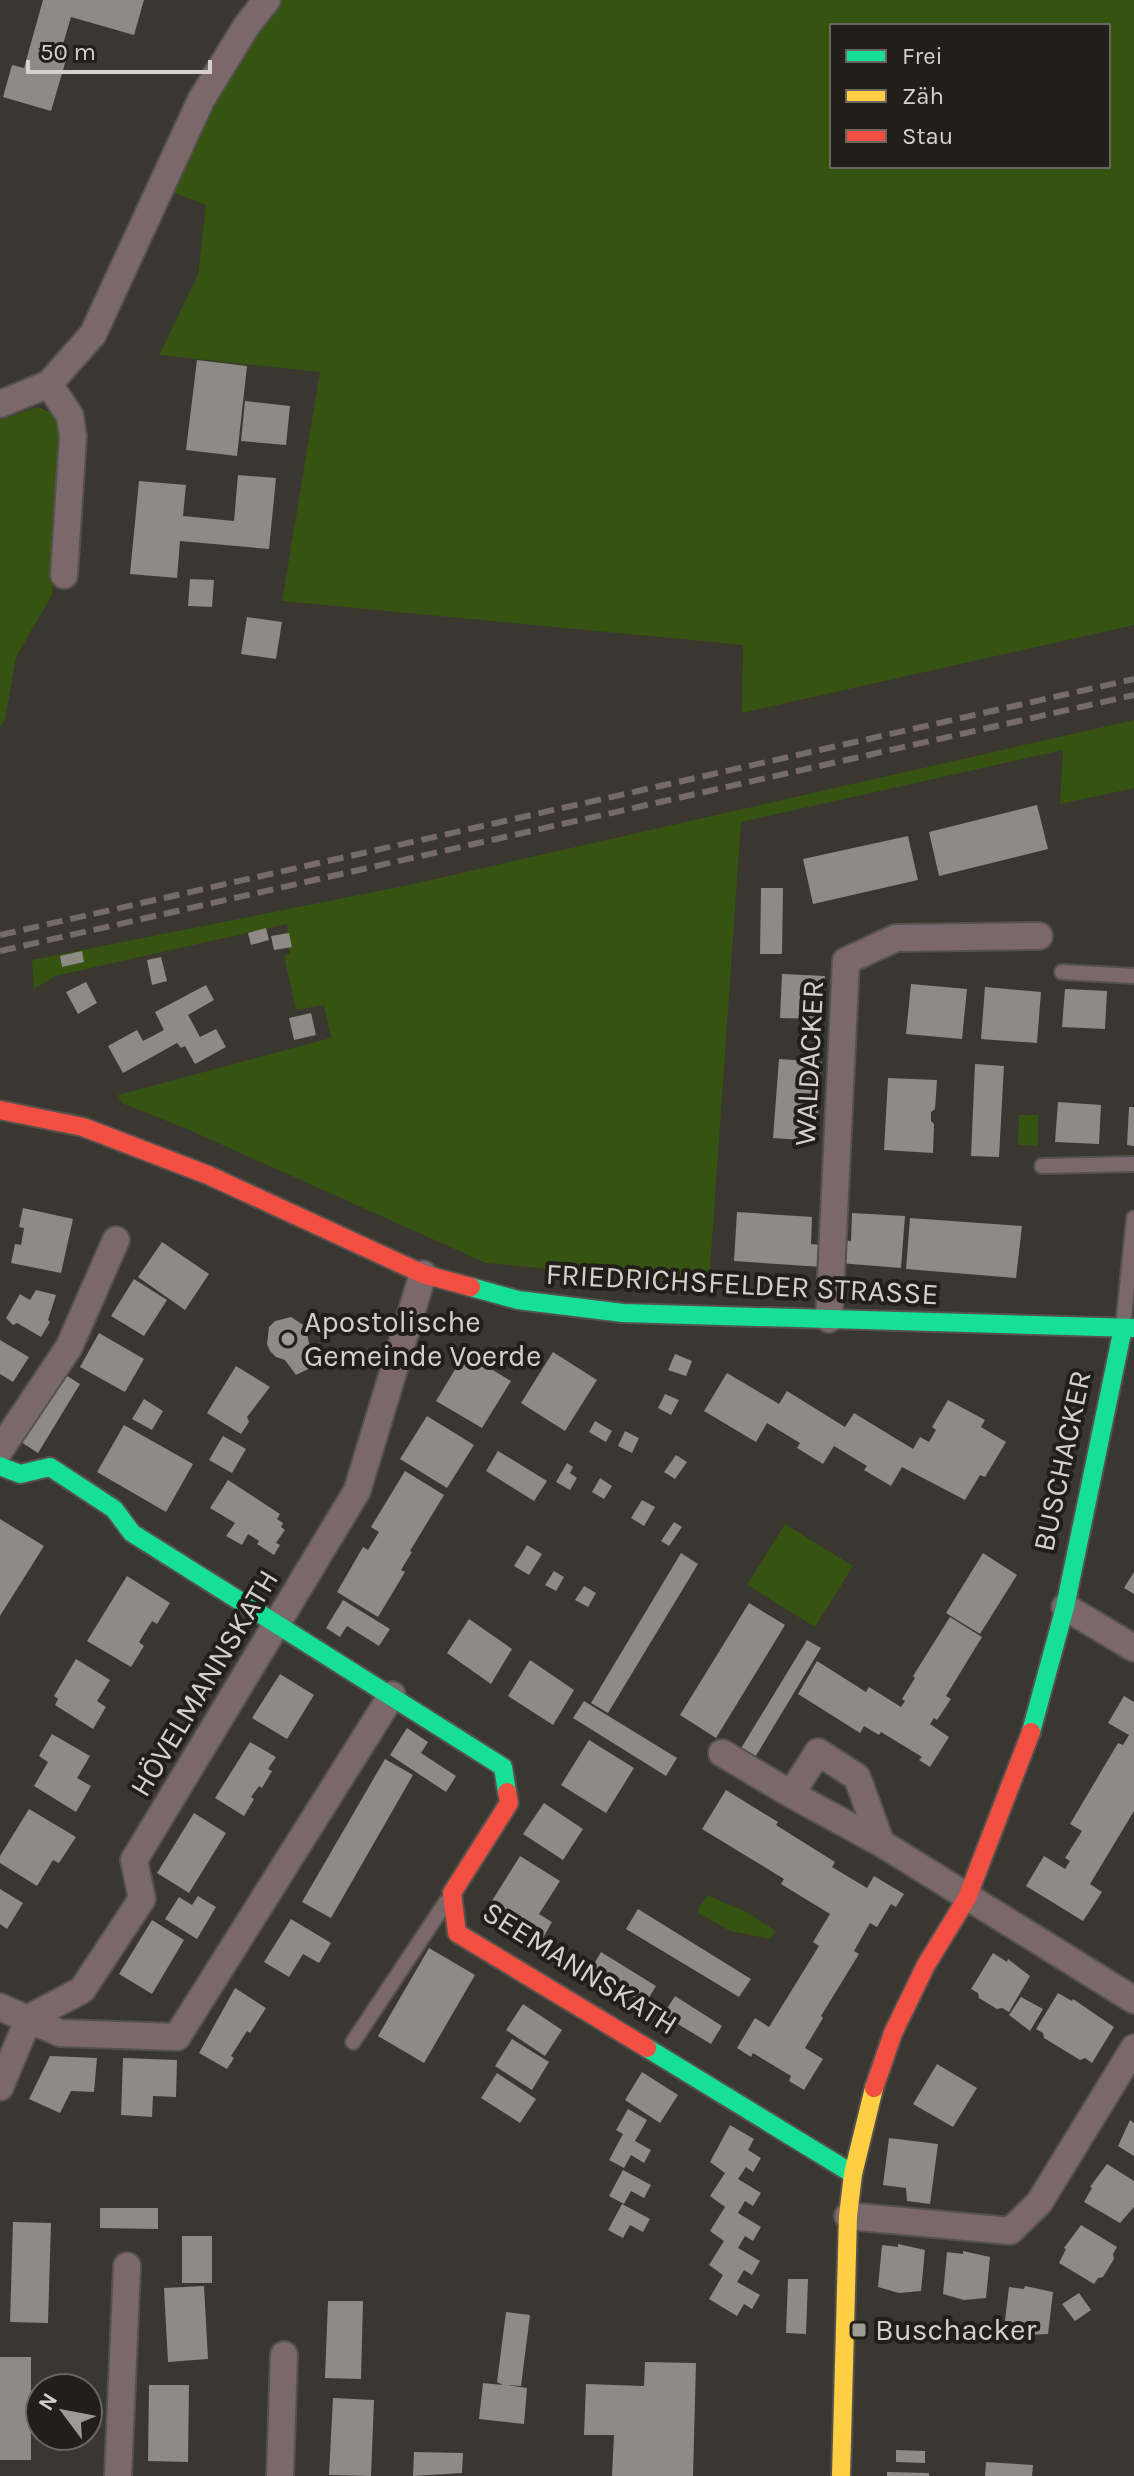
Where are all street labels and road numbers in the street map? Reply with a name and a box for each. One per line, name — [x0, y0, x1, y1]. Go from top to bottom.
street label: WALDACKER — [787, 979, 831, 1147]
street label: FRIEDRICHSFELDER STRASSE — [545, 1256, 939, 1312]
street label: BUSCHACKER — [1025, 1367, 1099, 1555]
street label: HÖVELMANNSKATH — [122, 1563, 286, 1803]
street label: SEEMANNSKATH — [476, 1894, 684, 2042]

